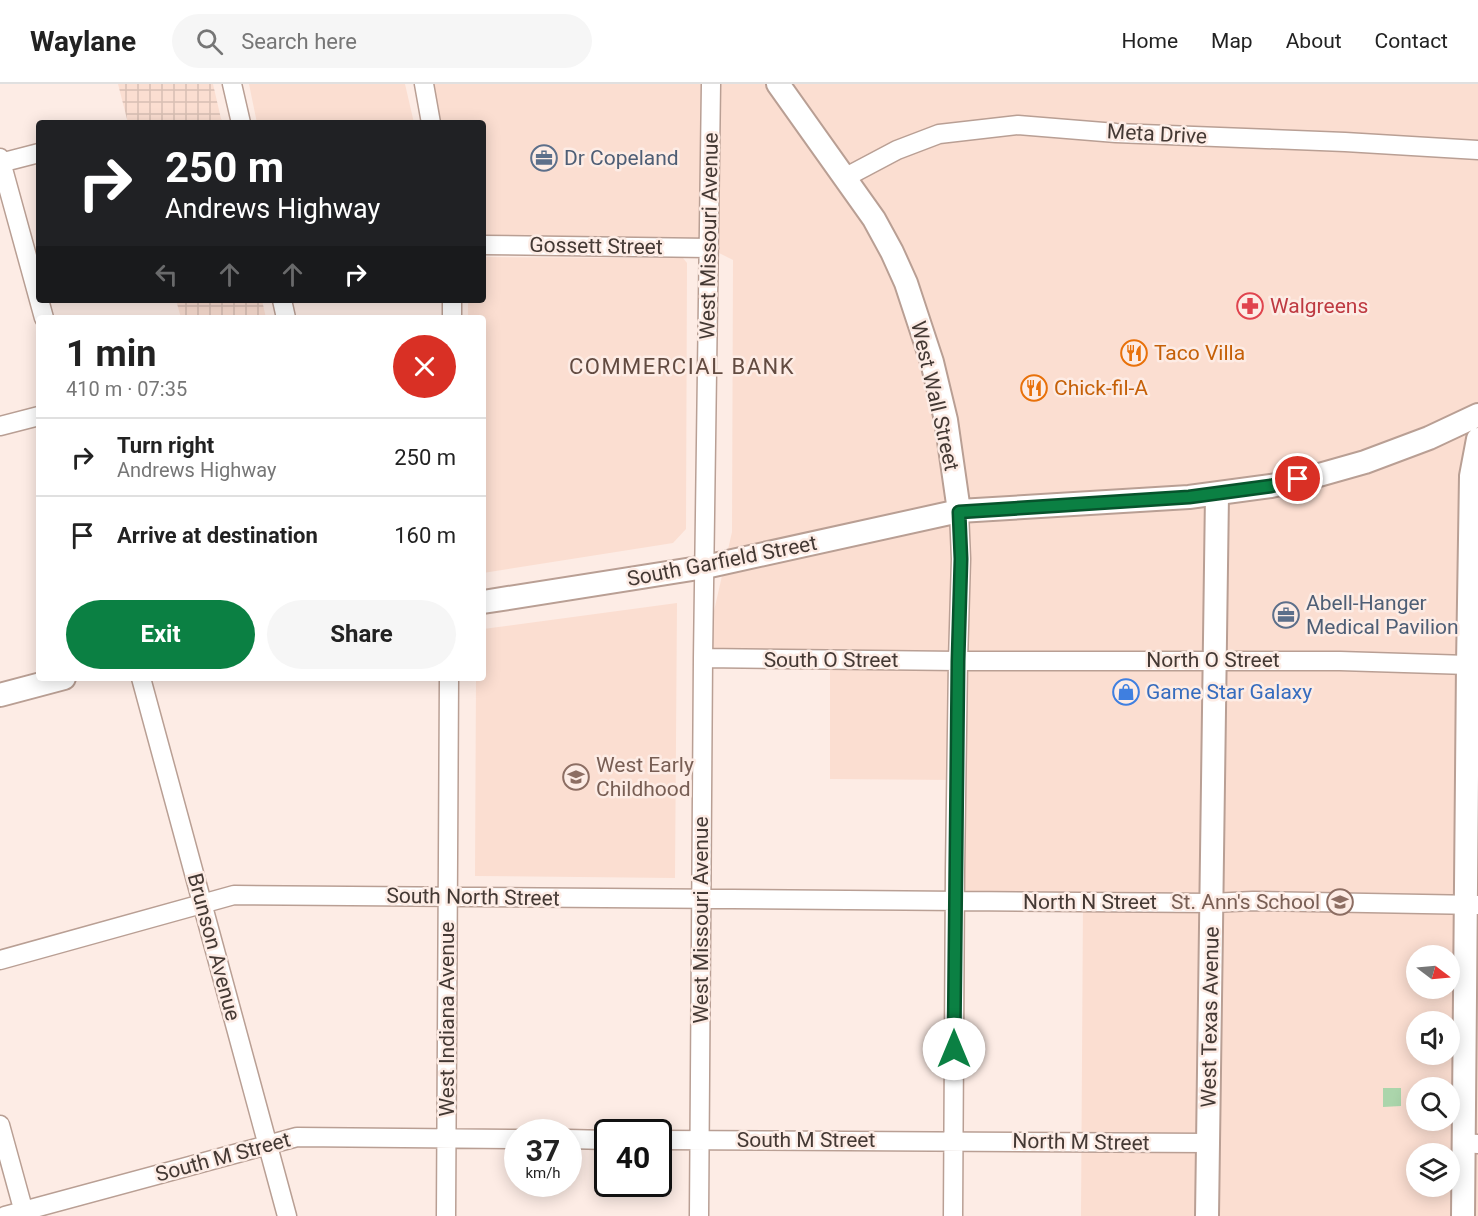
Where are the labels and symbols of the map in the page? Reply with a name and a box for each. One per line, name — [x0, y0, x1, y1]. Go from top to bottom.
street label: Meta Drive — [1106, 119, 1208, 149]
street label: West Missouri Avenue — [695, 132, 723, 340]
office icon: Dr Copeland — [529, 143, 559, 173]
place label: Dr Copeland — [564, 146, 679, 170]
street label: Gossett Street — [529, 233, 663, 259]
pharmacy icon: Walgreens — [1235, 291, 1265, 321]
place label: Walgreens — [1270, 294, 1368, 318]
street label: West Wall Street — [906, 319, 964, 473]
restaurant icon: Taco Villa — [1119, 338, 1149, 368]
place label: Taco Villa — [1154, 341, 1245, 365]
district label: COMMERCIAL BANK — [569, 354, 795, 379]
restaurant icon: Chick-fil-A — [1019, 373, 1049, 403]
place label: Chick-fil-A — [1054, 376, 1148, 400]
pin — [1272, 453, 1323, 504]
street label: South Garfield Street — [625, 531, 819, 591]
place label: Abell-Hanger Medical Pavilion — [1306, 591, 1459, 639]
office icon: Abell-Hanger Medical Pavilion — [1271, 600, 1301, 630]
street label: South O Street — [764, 648, 898, 672]
street label: North O Street — [1146, 648, 1280, 672]
shop icon: Game Star Galaxy — [1111, 677, 1141, 707]
place label: Game Star Galaxy — [1146, 680, 1312, 704]
place label: West Early Childhood — [596, 753, 694, 801]
school or university icon: West Early Childhood — [561, 762, 591, 792]
street label: West Missouri Avenue — [689, 816, 713, 1024]
street label: Brunson Avenue — [183, 871, 245, 1023]
street label: South North Street — [386, 883, 560, 911]
school or university icon: St. Ann's School — [1325, 887, 1355, 917]
street label: North N Street — [1023, 890, 1157, 914]
place label: St. Ann's School — [1171, 890, 1320, 914]
street label: West Indiana Avenue — [435, 922, 459, 1116]
street label: West Texas Avenue — [1196, 926, 1224, 1108]
north arrow — [1406, 945, 1460, 999]
position arrow — [922, 1017, 986, 1081]
speed limit sign: 40 — [594, 1119, 672, 1197]
street label: South M Street — [153, 1127, 293, 1187]
street label: South M Street — [737, 1128, 875, 1152]
street label: North M Street — [1012, 1129, 1150, 1155]

